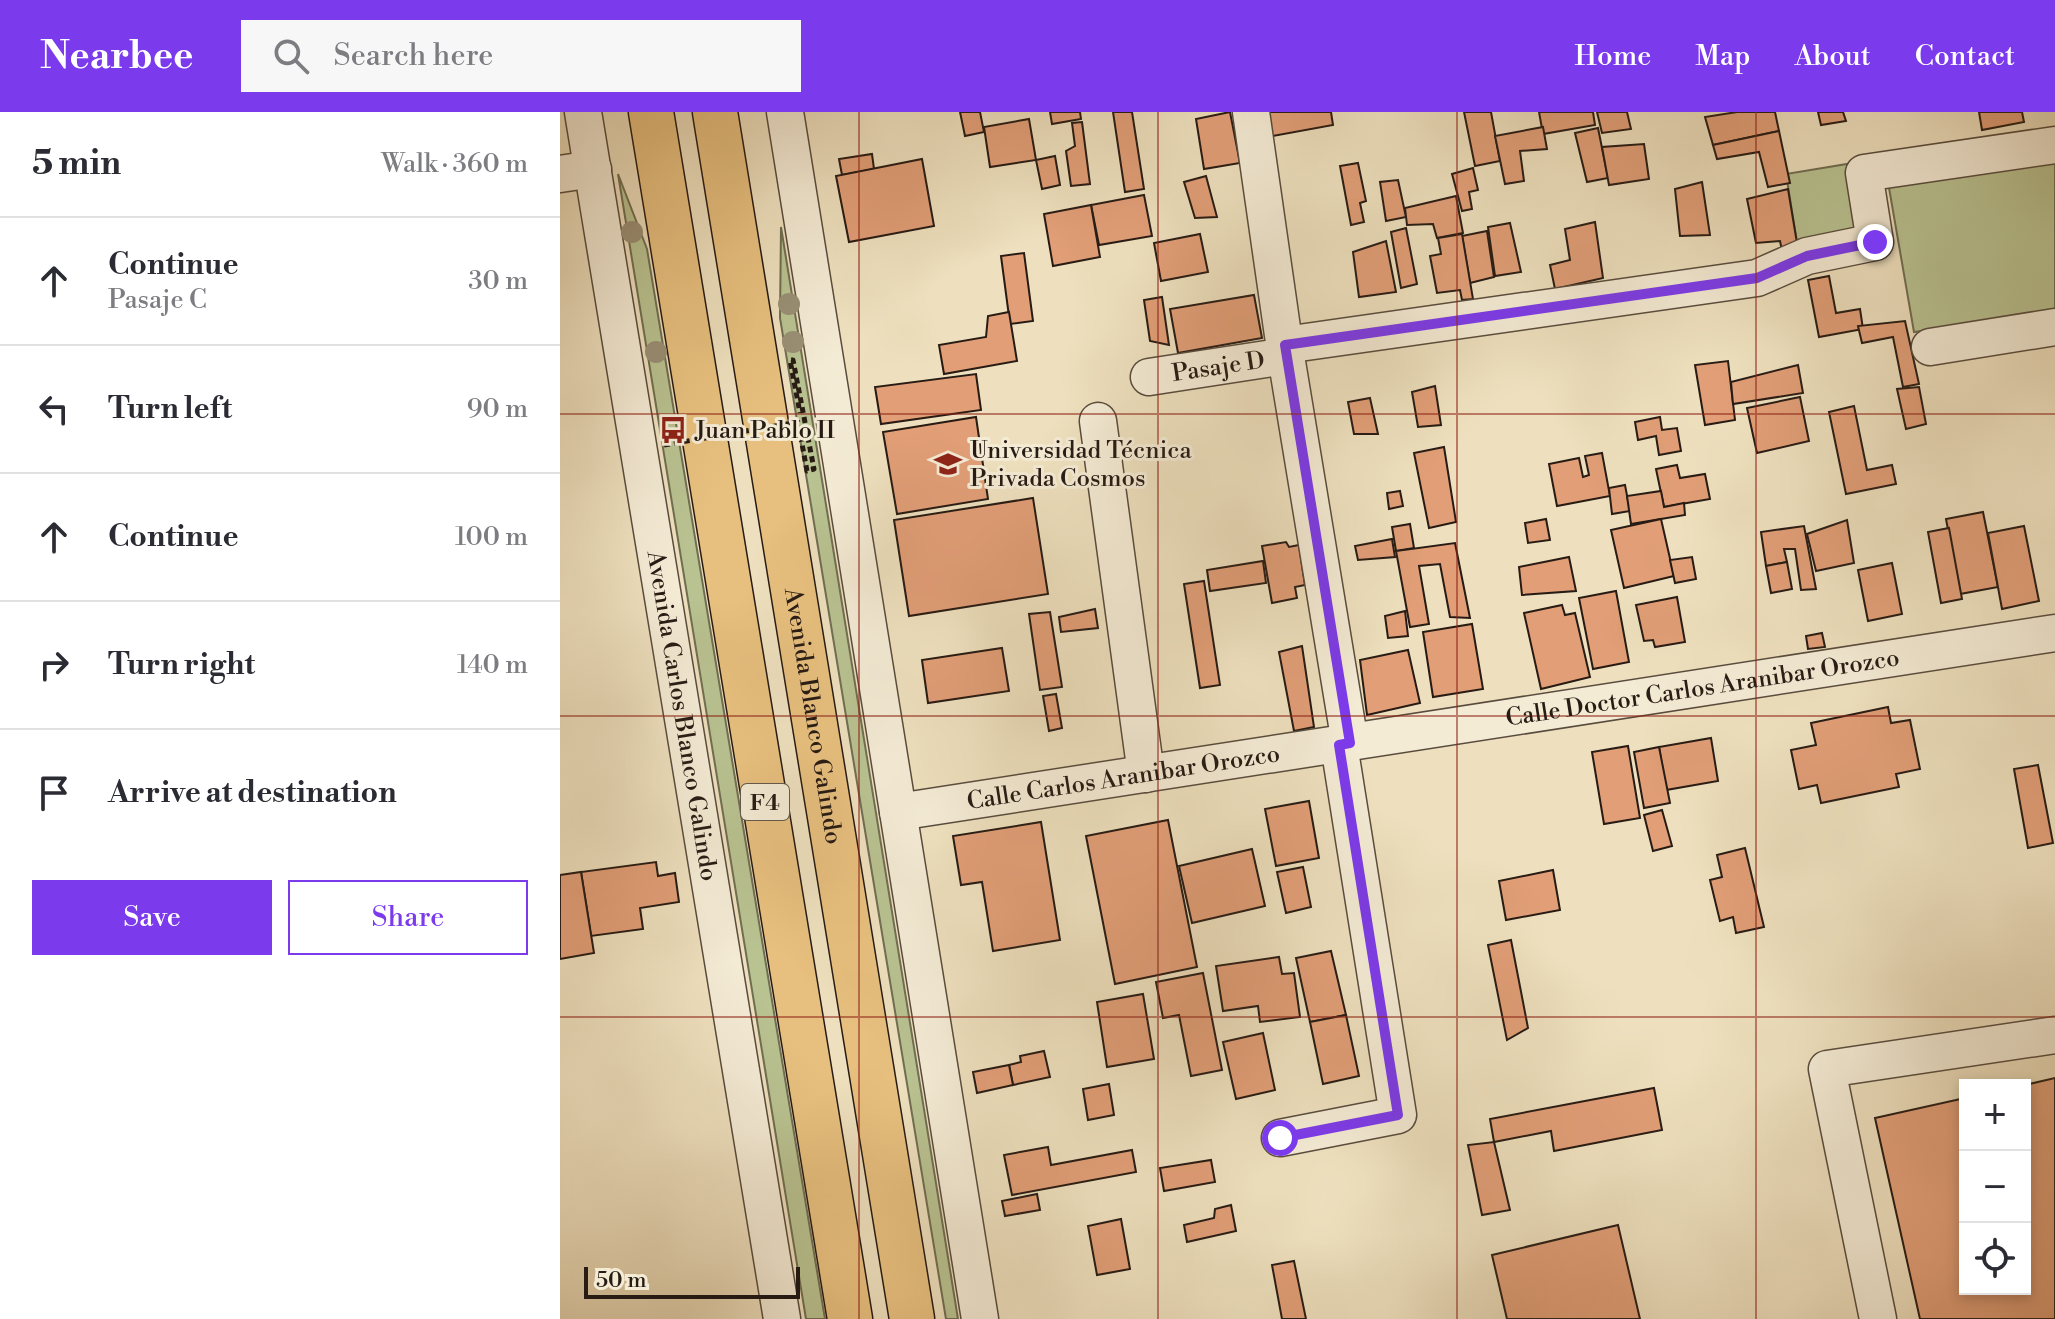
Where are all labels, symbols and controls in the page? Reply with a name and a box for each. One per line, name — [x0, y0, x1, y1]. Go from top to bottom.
search box — [241, 20, 801, 92]
text: Nearbee — [40, 33, 193, 80]
icon: search — [269, 34, 313, 78]
text: Search here — [333, 37, 494, 75]
text: Home — [1575, 39, 1651, 74]
text: Map — [1695, 39, 1750, 74]
text: About — [1794, 39, 1871, 74]
text: Contact — [1915, 39, 2015, 74]
text: 5 min — [32, 143, 121, 185]
text: Walk · 360 m — [381, 148, 528, 180]
route end — [1857, 224, 1893, 260]
text: Continue — [108, 246, 239, 284]
icon: ahead — [32, 259, 76, 303]
text: 30 m — [468, 265, 528, 297]
text: Pasaje C — [108, 284, 207, 316]
street label: Pasaje D — [1170, 345, 1267, 389]
icon: left — [32, 387, 76, 431]
text: Turn left — [108, 390, 232, 428]
text: 90 m — [467, 393, 528, 425]
bus stop icon: Juan Pablo II — [658, 415, 688, 445]
place label: Juan Pablo II — [694, 416, 835, 446]
place label: Universidad Técnica Privada Cosmos — [970, 436, 1192, 494]
school or university icon: Universidad Técnica Privada Cosmos — [933, 449, 963, 479]
icon: ahead — [32, 515, 76, 559]
text: Continue — [108, 518, 239, 556]
text: 100 m — [455, 521, 528, 553]
street label: Avenida Carlos Blanco Galindo — [639, 548, 724, 883]
street label: Avenida Blanco Galindo — [777, 585, 848, 847]
icon: right — [32, 643, 76, 687]
street label: Calle Doctor Carlos Aranibar Orozco — [1504, 643, 1901, 734]
text: Turn right — [108, 646, 255, 684]
text: 140 m — [457, 649, 528, 681]
street label: Calle Carlos Aranibar Orozco — [965, 739, 1282, 817]
icon: arrive — [32, 771, 76, 815]
text: Arrive at destination — [108, 774, 397, 812]
road number: F4 — [741, 784, 789, 820]
button: Save — [32, 880, 272, 955]
button: Share — [288, 880, 528, 955]
map controls — [1959, 1079, 2031, 1295]
button: + — [1959, 1079, 2031, 1151]
route start — [1262, 1120, 1298, 1156]
button: − — [1959, 1151, 2031, 1223]
button: locate — [1959, 1223, 2031, 1295]
scale bar — [584, 1263, 800, 1299]
text: 50 m — [596, 1267, 647, 1294]

